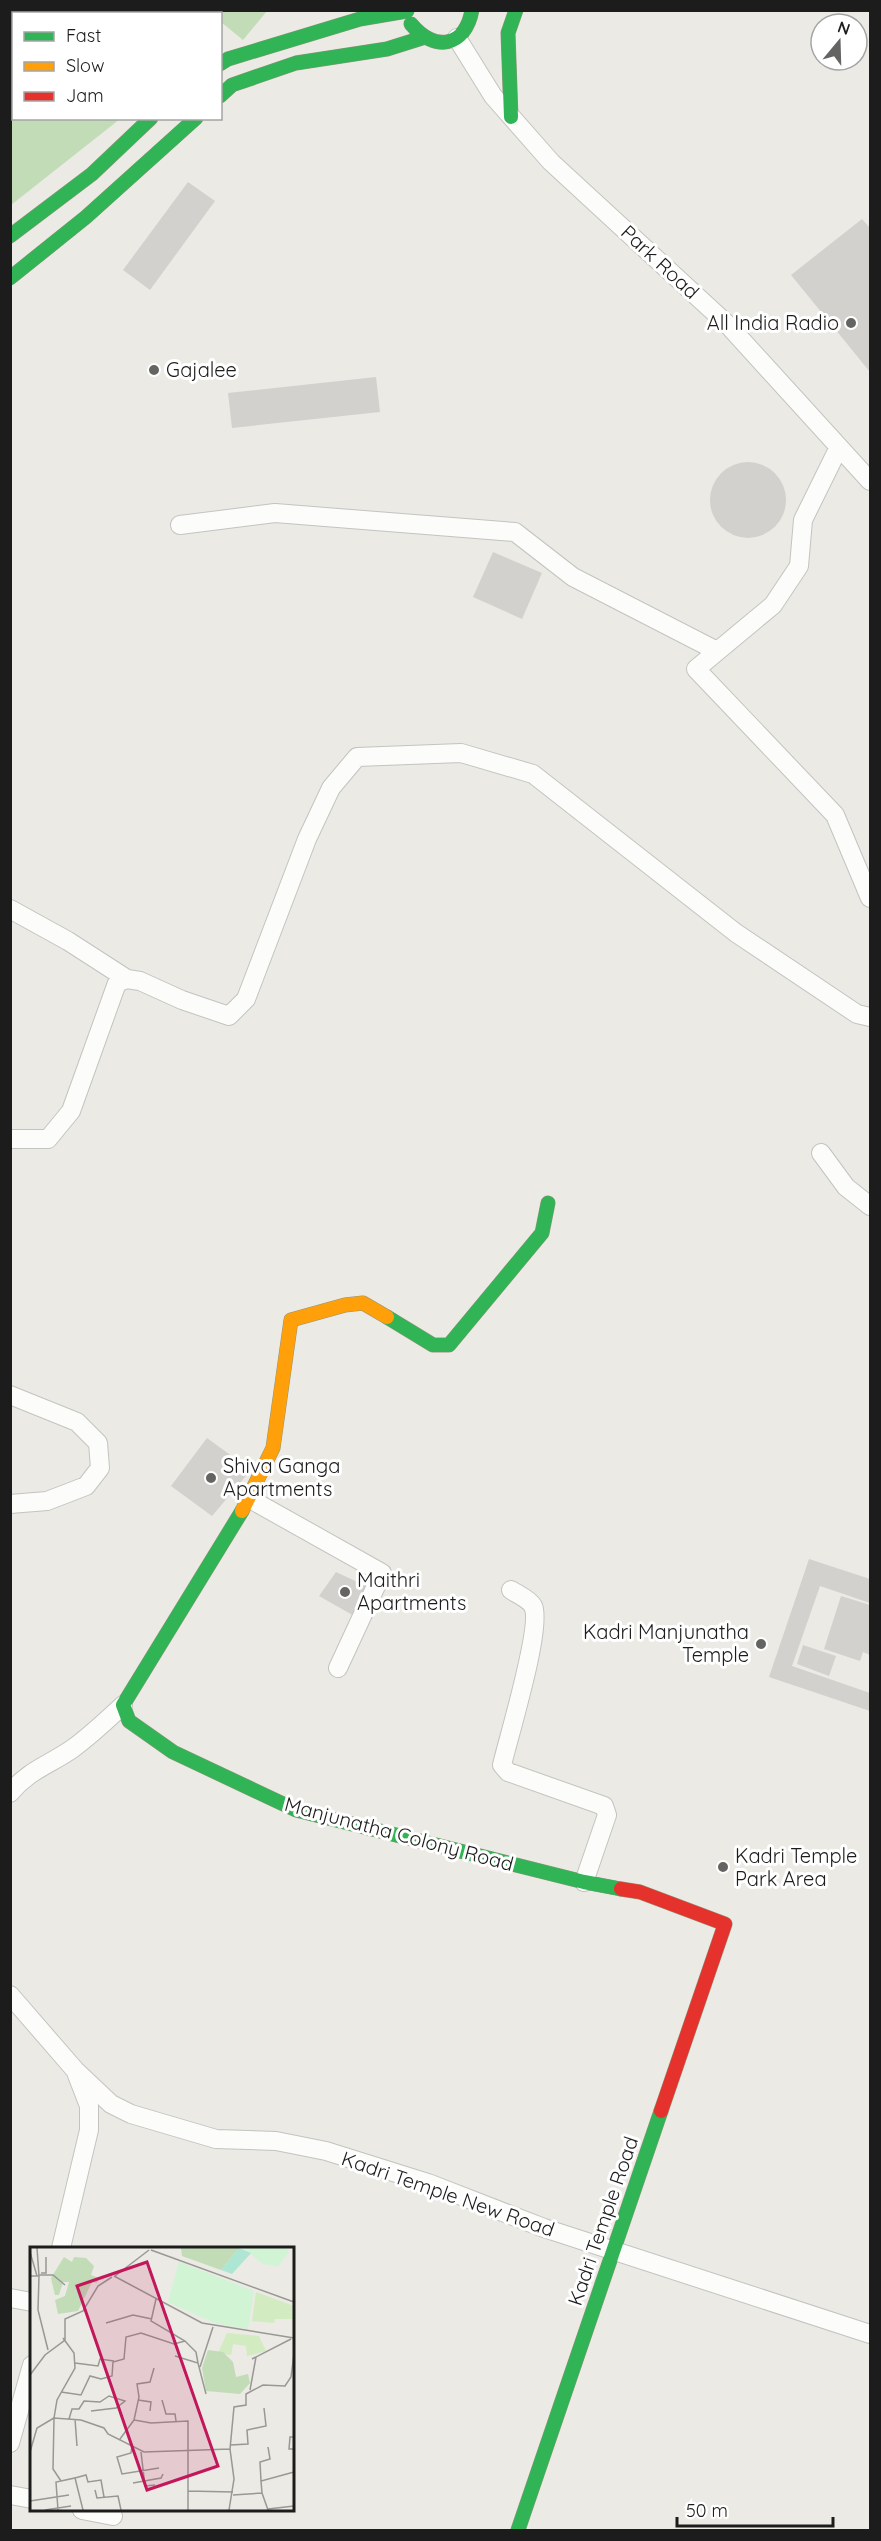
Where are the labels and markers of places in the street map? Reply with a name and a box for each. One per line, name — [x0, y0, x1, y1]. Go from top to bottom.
place label: All India Radio — [707, 310, 839, 335]
marker: All India Radio — [844, 316, 858, 330]
place label: Gajalee — [166, 357, 237, 382]
marker: Gajalee — [147, 363, 161, 377]
place label: Shiva Ganga Apartments — [223, 1453, 340, 1501]
marker: Shiva Ganga Apartments — [204, 1471, 218, 1485]
place label: Maithri Apartments — [357, 1567, 466, 1615]
marker: Maithri Apartments — [338, 1585, 352, 1599]
place label: Kadri Manjunatha Temple — [583, 1619, 749, 1667]
marker: Kadri Manjunatha Temple — [754, 1637, 768, 1651]
place label: Kadri Temple Park Area — [735, 1843, 857, 1891]
marker: Kadri Temple Park Area — [716, 1860, 730, 1874]

